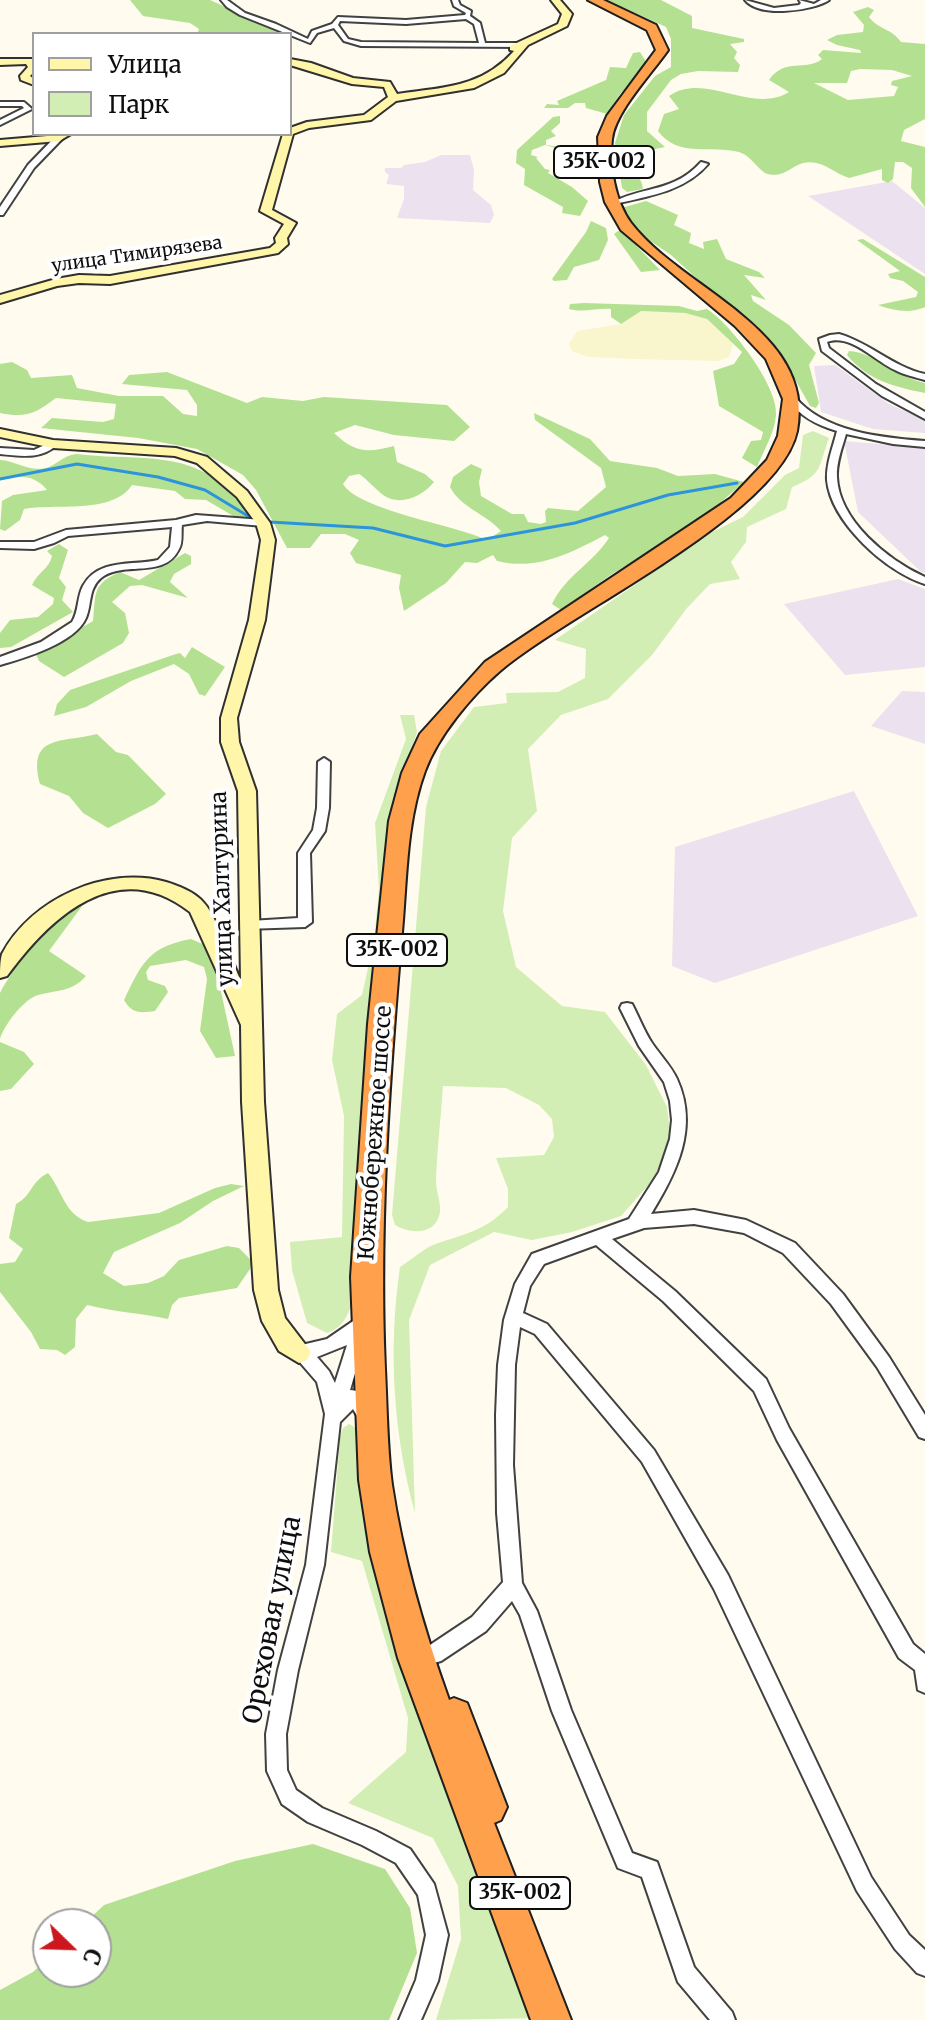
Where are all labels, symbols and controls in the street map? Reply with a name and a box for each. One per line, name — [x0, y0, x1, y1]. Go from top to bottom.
legend — [32, 32, 292, 136]
text: Улица — [108, 49, 182, 80]
text: Парк — [108, 89, 169, 120]
road number: 35К-002 — [554, 146, 654, 178]
street label: улица Тимирязева — [50, 232, 224, 278]
street label: улица Халтурина — [206, 791, 240, 987]
road number: 35К-002 — [347, 934, 447, 966]
street label: Южнобережное шоссе — [354, 1005, 398, 1261]
street label: Ореховая улица — [238, 1514, 308, 1726]
road number: 35К-002 — [470, 1877, 570, 1909]
north arrow — [32, 1908, 112, 1988]
text: С — [77, 1944, 108, 1969]

